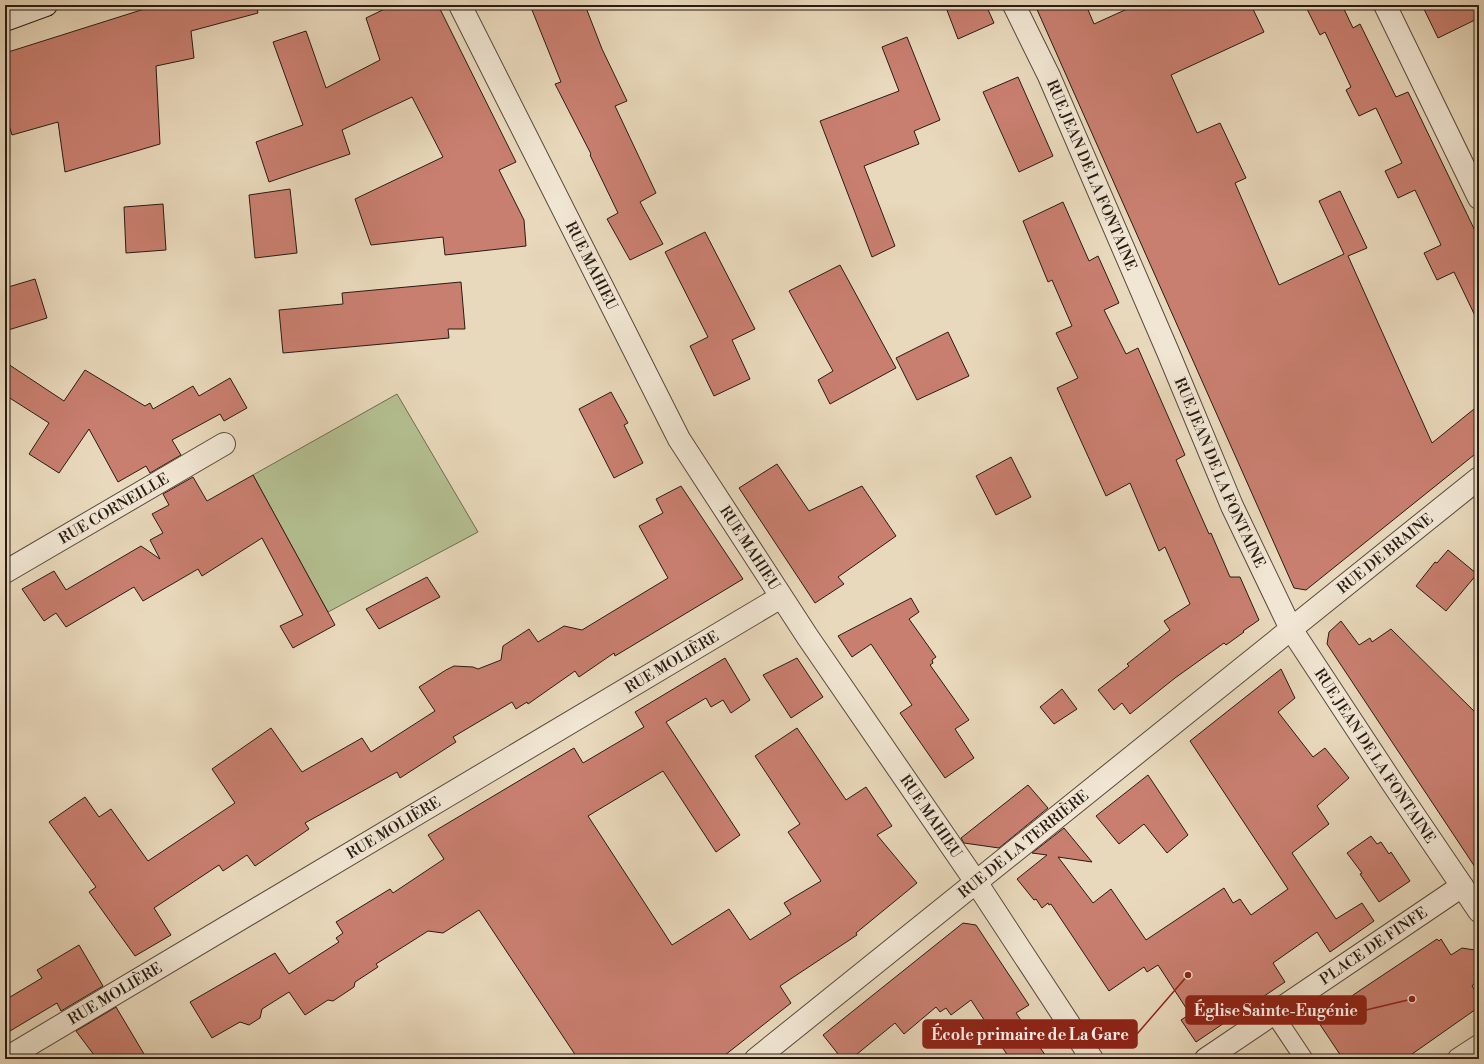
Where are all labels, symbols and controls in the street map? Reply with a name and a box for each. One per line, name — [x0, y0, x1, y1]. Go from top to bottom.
street label: RUE JEAN DE LA FONTAINE — [1042, 77, 1141, 273]
street label: RUE MAHIEU — [561, 218, 622, 313]
street label: RUE JEAN DE LA FONTAINE — [1170, 375, 1270, 571]
street label: RUE CORNEILLE — [55, 469, 172, 548]
street label: RUE MAHIEU — [715, 502, 784, 594]
street label: RUE DE BRAINE — [1333, 509, 1437, 598]
street label: RUE MOLIÈRE — [621, 627, 722, 697]
street label: RUE JEAN DE LA FONTAINE — [1310, 665, 1440, 847]
street label: RUE MAHIEU — [896, 771, 966, 862]
street label: RUE DE LA TERRIÈRE — [954, 786, 1093, 902]
street label: RUE MOLIÈRE — [343, 792, 444, 863]
street label: PLACE DE FINFE — [1316, 903, 1431, 989]
street label: RUE MOLIÈRE — [64, 958, 166, 1029]
callout: Église Sainte-Eugénie — [1186, 996, 1366, 1024]
text: Église Sainte-Eugénie — [1194, 999, 1358, 1021]
callout: École primaire de La Gare — [923, 1020, 1137, 1048]
text: École primaire de La Gare — [931, 1023, 1129, 1045]

